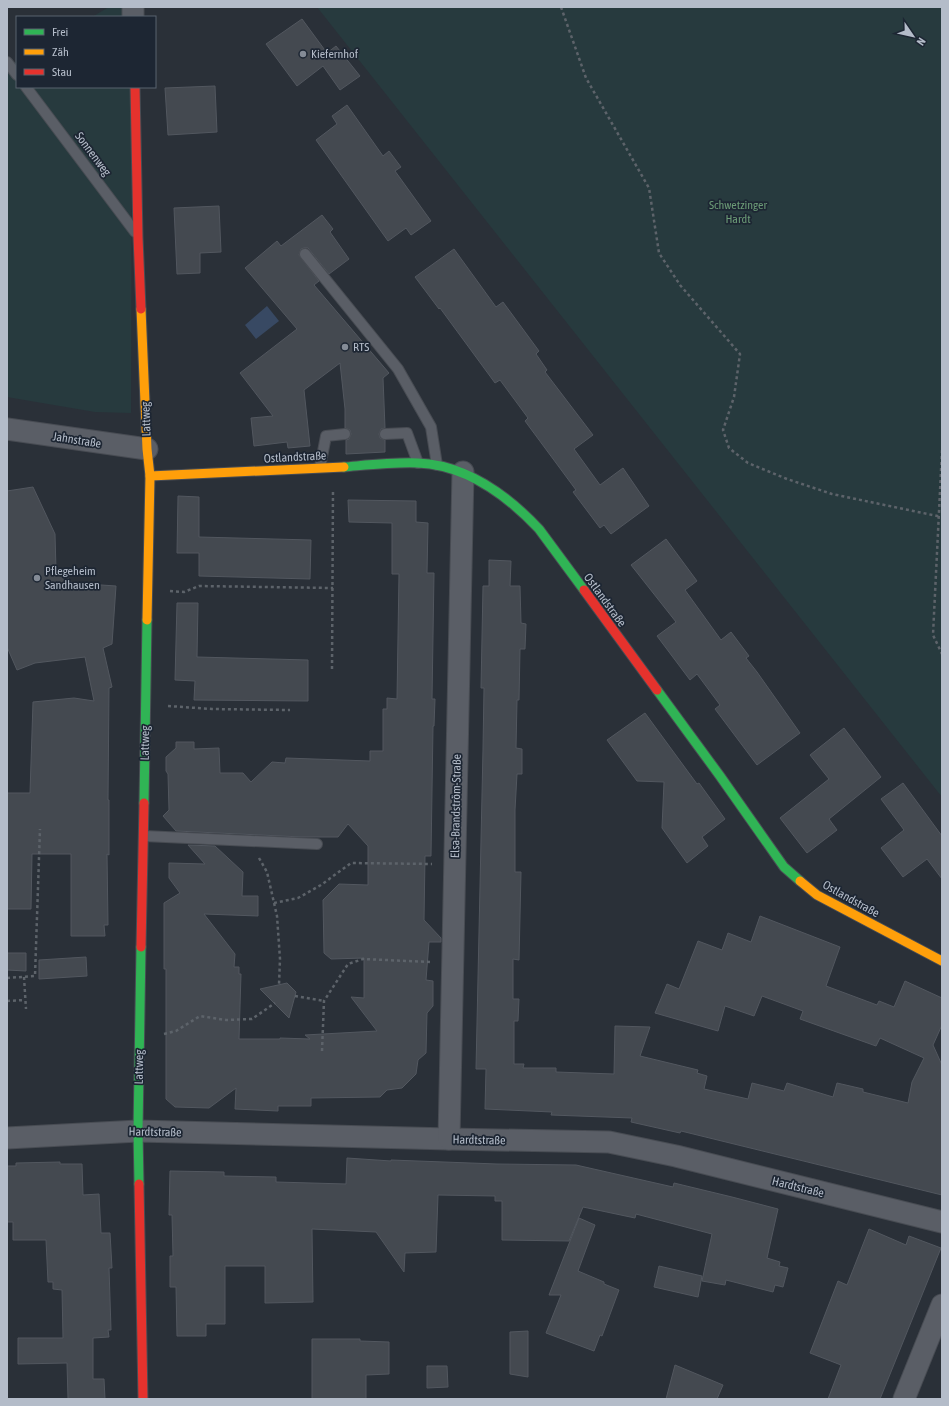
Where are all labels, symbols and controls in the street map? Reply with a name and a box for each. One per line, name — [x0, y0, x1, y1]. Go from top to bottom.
legend — [16, 16, 156, 88]
north arrow — [893, 16, 933, 56]
text: Frei — [52, 25, 68, 39]
text: N — [914, 36, 928, 48]
text: Zäh — [52, 45, 69, 59]
place label: Kiefernhof — [311, 47, 359, 61]
marker: Kiefernhof — [298, 49, 308, 59]
text: Stau — [52, 65, 72, 79]
street label: Sonnenweg — [72, 129, 115, 179]
park label: Schwetzinger Hardt — [709, 198, 767, 226]
place label: RTS — [353, 340, 369, 354]
marker: RTS — [340, 342, 350, 352]
street label: Lattweg — [138, 401, 154, 437]
street label: Jahnstraße — [52, 429, 102, 451]
street label: Ostlandstraße — [263, 448, 327, 466]
place label: Pflegeheim Sandhausen — [45, 564, 100, 592]
street label: Ostlandstraße — [581, 571, 629, 629]
marker: Pflegeheim Sandhausen — [32, 573, 42, 583]
street label: Lattweg — [138, 725, 152, 761]
street label: Elsa-Brandström-Straße — [448, 754, 464, 858]
street label: Ostlandstraße — [820, 878, 882, 920]
street label: Lattweg — [132, 1049, 146, 1085]
street label: Hardtstraße — [128, 1125, 182, 1139]
street label: Hardtstraße — [452, 1133, 506, 1147]
street label: Hardtstraße — [771, 1174, 825, 1200]

